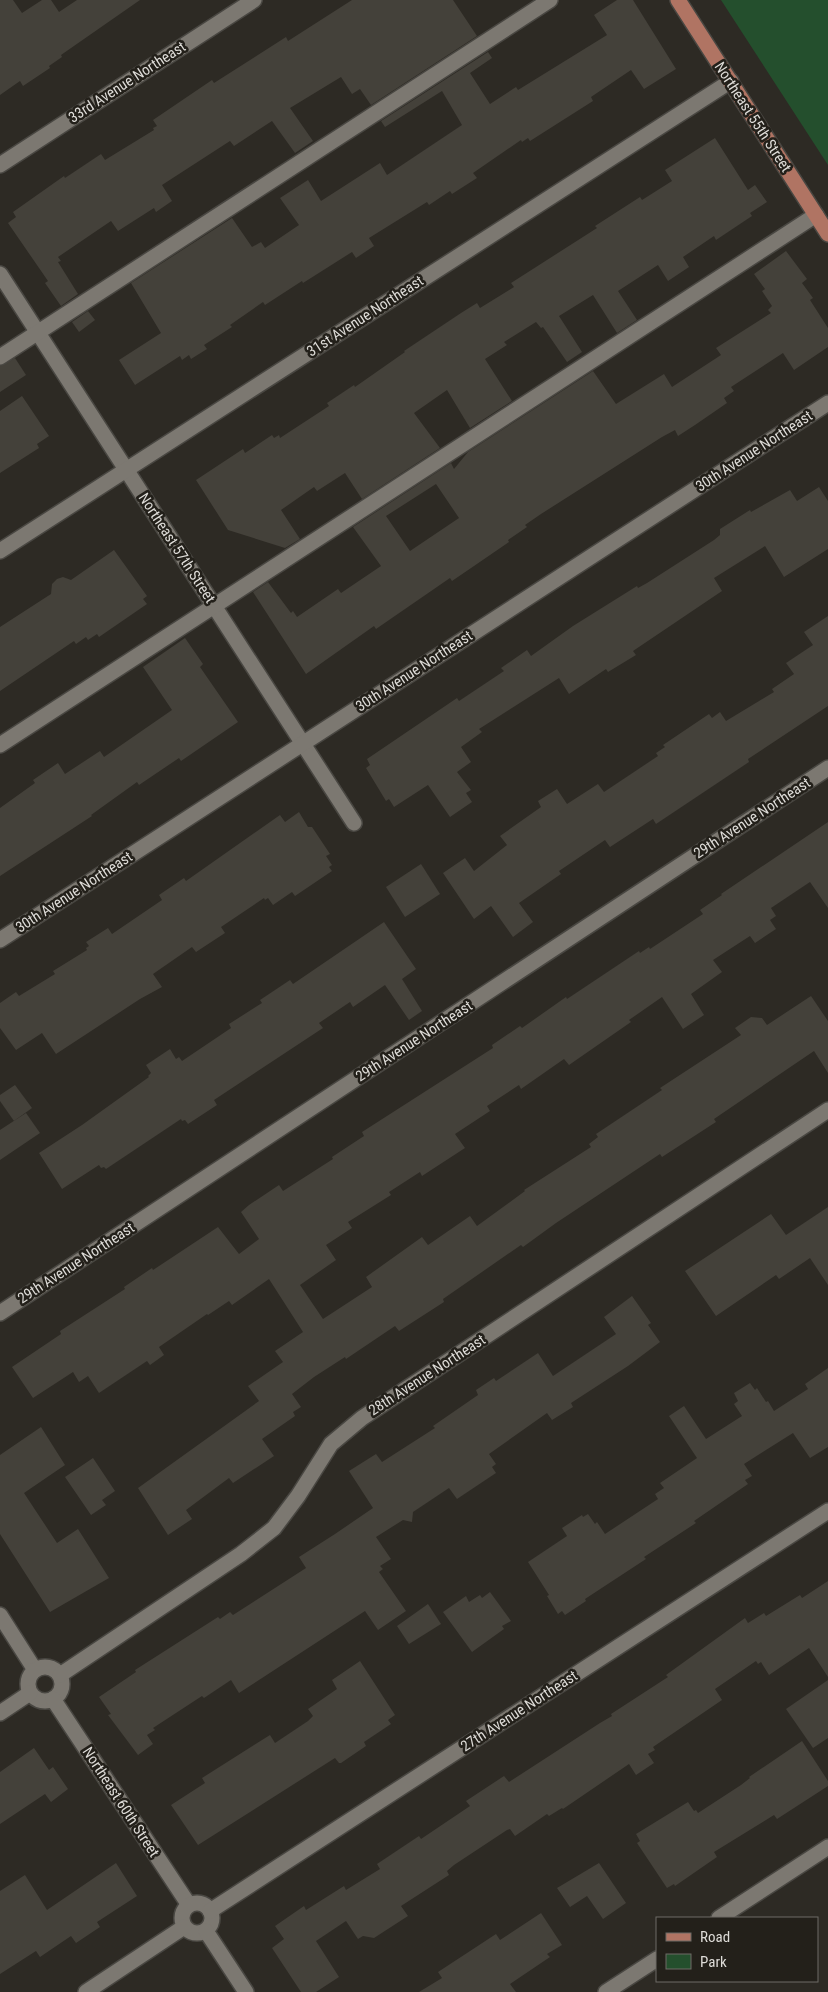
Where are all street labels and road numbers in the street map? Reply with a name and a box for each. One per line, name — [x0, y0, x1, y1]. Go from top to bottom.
street label: 33rd Avenue Northeast — [65, 37, 189, 127]
street label: Northeast 55th Street — [711, 59, 795, 175]
street label: 31st Avenue Northeast — [303, 272, 427, 360]
street label: 30th Avenue Northeast — [692, 407, 816, 495]
street label: Northeast 57th Street — [135, 490, 219, 606]
street label: 30th Avenue Northeast — [352, 627, 476, 715]
street label: 29th Avenue Northeast — [690, 774, 814, 862]
street label: 30th Avenue Northeast — [12, 848, 136, 936]
street label: 29th Avenue Northeast — [352, 997, 476, 1085]
street label: 29th Avenue Northeast — [14, 1219, 138, 1307]
street label: 28th Avenue Northeast — [365, 1331, 489, 1419]
street label: 27th Avenue Northeast — [457, 1667, 581, 1755]
street label: Northeast 60th Street — [79, 1744, 163, 1860]

